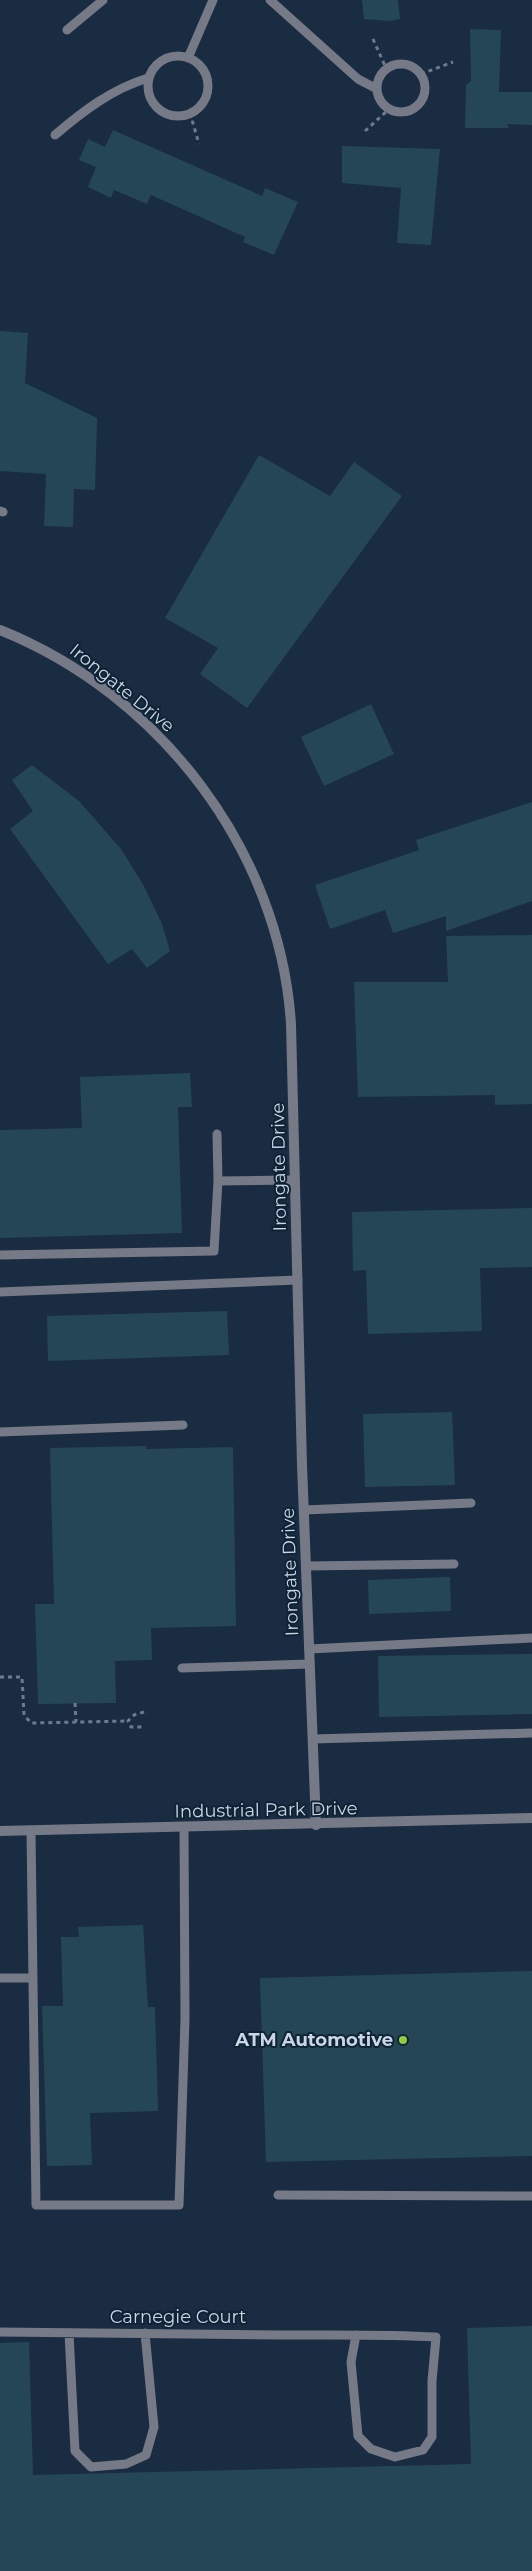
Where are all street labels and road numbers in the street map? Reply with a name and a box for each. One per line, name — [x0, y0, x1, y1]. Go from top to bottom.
street label: Irongate Drive — [65, 639, 179, 737]
street label: Irongate Drive — [267, 1102, 291, 1231]
street label: Irongate Drive — [277, 1507, 303, 1637]
street label: Industrial Park Drive — [174, 1797, 358, 1823]
street label: Carnegie Court — [110, 2306, 246, 2328]

